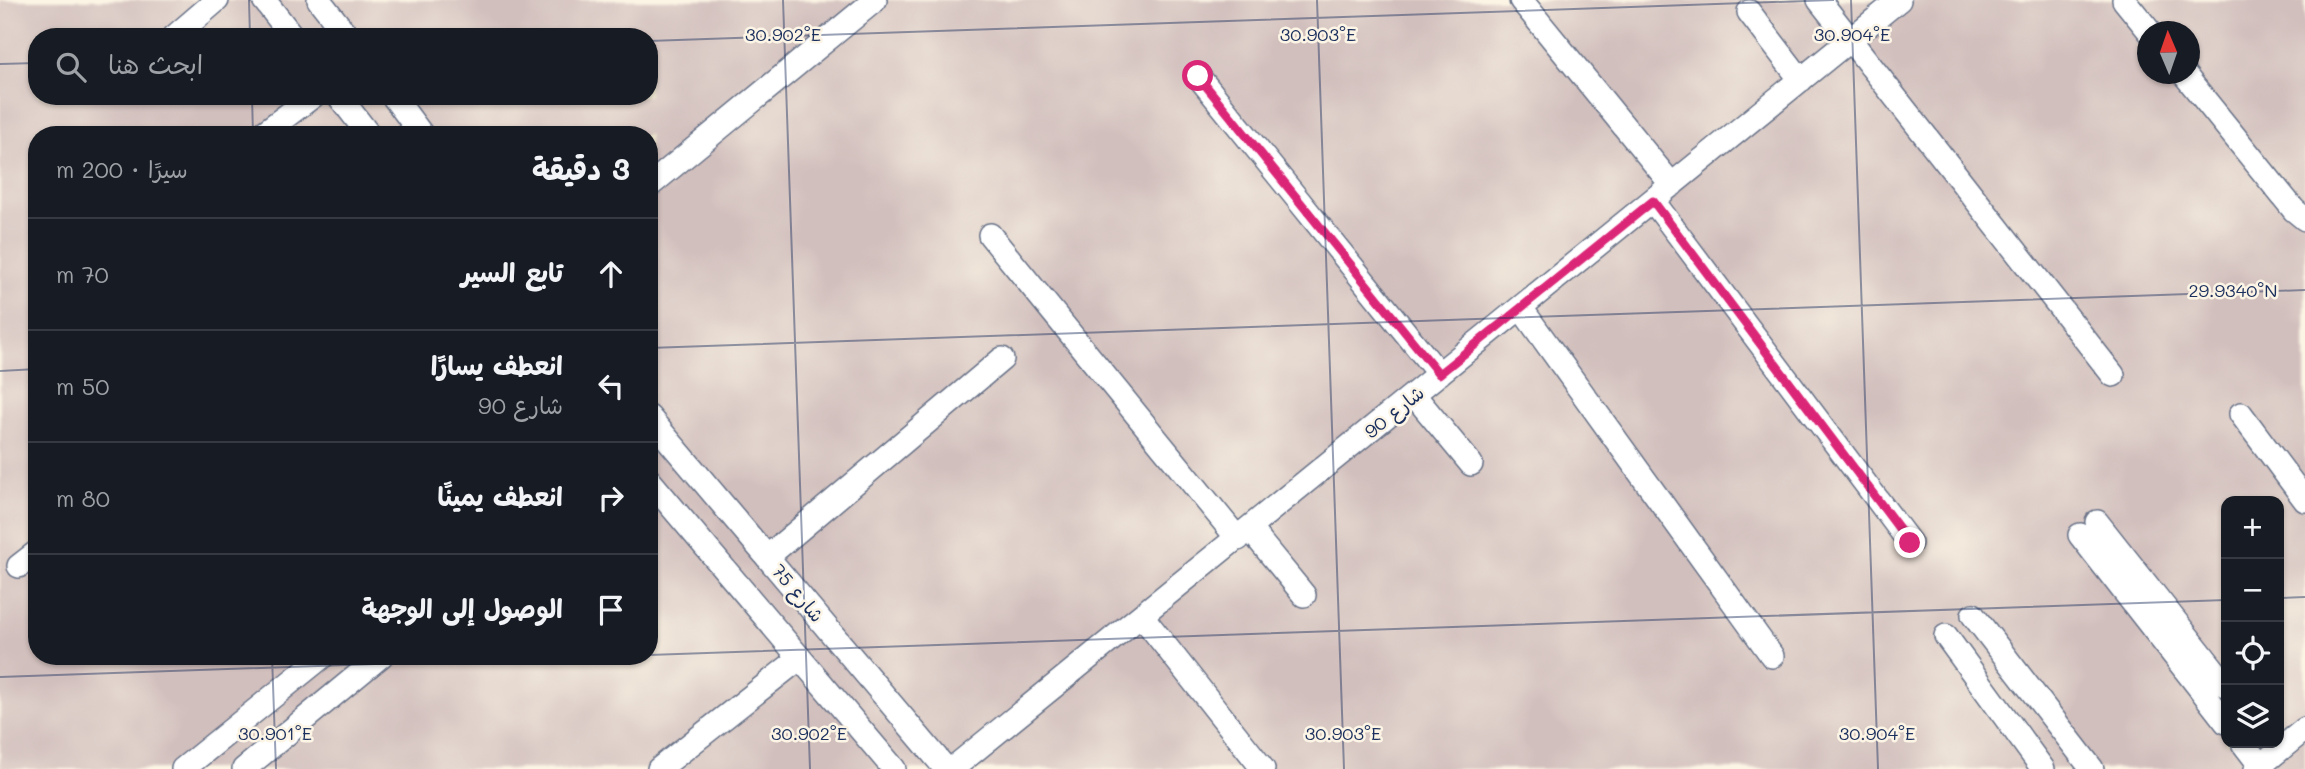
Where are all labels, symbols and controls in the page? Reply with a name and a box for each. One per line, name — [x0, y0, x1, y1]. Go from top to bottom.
north arrow — [2137, 21, 2200, 84]
text: 30.902°E — [745, 22, 821, 46]
text: 30.903°E — [1280, 22, 1356, 46]
text: 30.904°E — [1814, 22, 1890, 46]
search box — [28, 28, 658, 105]
text: ابحث هنا — [108, 47, 203, 81]
icon: search — [52, 48, 90, 86]
route start — [1182, 60, 1213, 91]
text: 3 دقيقة — [532, 148, 630, 188]
text: سيرًا · 200 m — [56, 154, 188, 184]
text: تابع السير — [461, 255, 563, 289]
icon: ahead — [592, 255, 630, 293]
text: 70 m — [56, 259, 109, 289]
text: 29.9340°N — [2188, 278, 2278, 302]
text: انعطف يسارًا — [431, 348, 563, 382]
icon: left — [592, 367, 630, 405]
text: 50 m — [56, 371, 109, 401]
street label: شارع 90 — [1359, 380, 1430, 445]
text: شارع 90 — [478, 390, 563, 420]
text: انعطف يمينًا — [438, 479, 563, 513]
icon: right — [592, 479, 630, 517]
text: 80 m — [56, 483, 110, 513]
map controls — [2221, 496, 2284, 748]
button: + — [2221, 496, 2284, 559]
route end — [1894, 527, 1925, 558]
street label: شارع 75 — [765, 558, 830, 628]
button: − — [2221, 559, 2284, 622]
text: الوصول إلى الوجهة — [361, 591, 563, 625]
icon: arrive — [592, 591, 630, 629]
button: locate — [2221, 622, 2284, 685]
button: layers — [2221, 685, 2284, 748]
text: 30.901°E — [238, 721, 312, 745]
text: 30.902°E — [771, 721, 847, 745]
text: 30.903°E — [1305, 721, 1381, 745]
text: 30.904°E — [1839, 721, 1915, 745]

